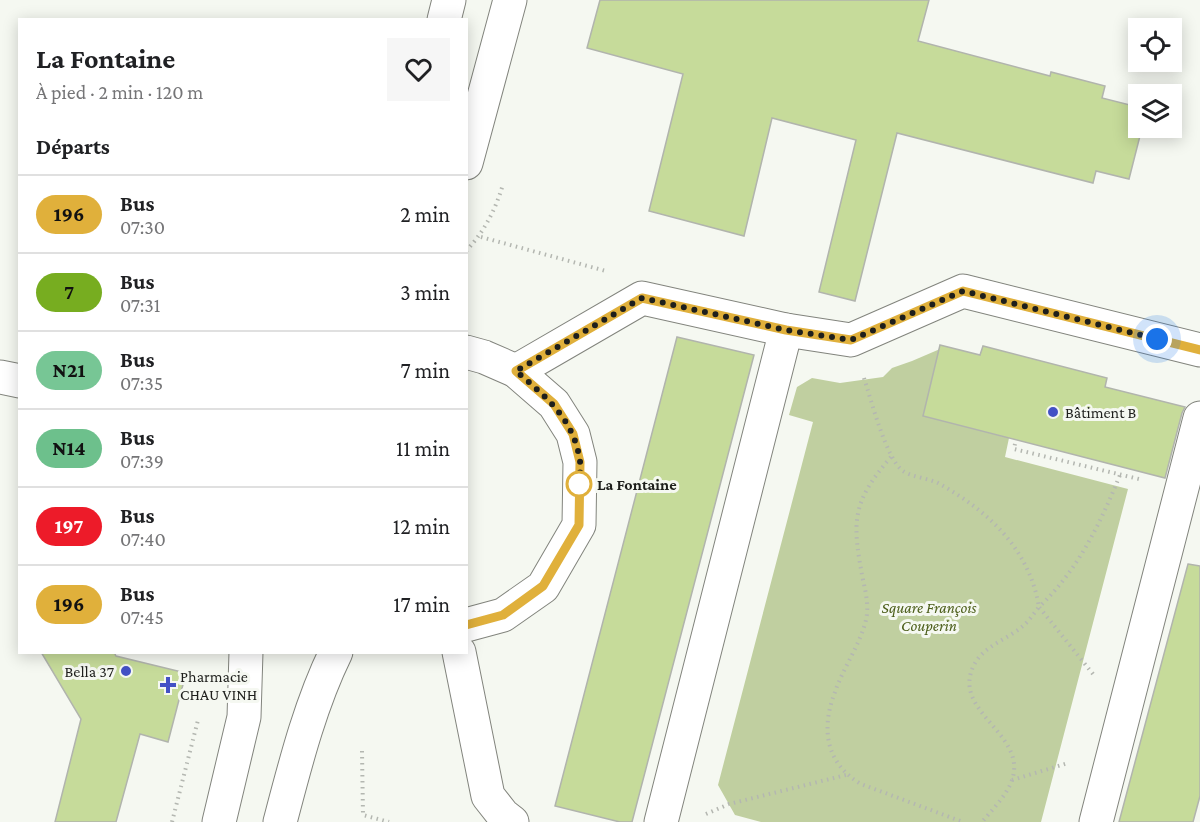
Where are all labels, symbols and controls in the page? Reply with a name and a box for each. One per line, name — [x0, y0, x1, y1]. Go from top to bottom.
map controls — [1128, 18, 1182, 138]
button: locate — [1128, 18, 1182, 72]
button: heart — [387, 38, 450, 101]
text: La Fontaine — [36, 43, 175, 74]
text: À pied · 2 min · 120 m — [36, 81, 203, 103]
button: layers — [1128, 84, 1182, 138]
text: Départs — [36, 134, 110, 159]
text: Bus — [120, 191, 154, 216]
text: 196 — [54, 202, 84, 226]
text: 2 min — [400, 202, 450, 227]
text: 07:30 — [120, 216, 165, 238]
text: Bus — [120, 269, 154, 294]
text: 7 — [64, 280, 74, 304]
text: 3 min — [400, 280, 450, 305]
text: 07:31 — [120, 294, 160, 316]
your location — [1142, 324, 1172, 354]
text: Bus — [120, 347, 154, 372]
text: N21 — [53, 358, 85, 382]
text: 7 min — [400, 358, 450, 383]
text: 07:35 — [120, 372, 163, 394]
place label: Bâtiment B — [1065, 404, 1136, 421]
marker: Bâtiment B — [1046, 405, 1060, 419]
text: Bus — [120, 425, 154, 450]
text: N14 — [52, 436, 86, 460]
text: 11 min — [396, 436, 450, 461]
text: 07:39 — [120, 450, 164, 472]
marker: La Fontaine — [566, 471, 592, 497]
place label: La Fontaine — [597, 476, 677, 493]
text: Bus — [120, 503, 154, 528]
text: 197 — [54, 514, 84, 538]
text: 12 min — [393, 514, 450, 539]
text: 07:40 — [120, 528, 166, 550]
text: Bus — [120, 581, 154, 606]
text: 196 — [54, 592, 84, 616]
text: 17 min — [393, 592, 450, 617]
park label: Square François Couperin — [882, 599, 977, 635]
text: 07:45 — [120, 606, 164, 628]
place label: Bella 37 — [65, 663, 115, 680]
marker: Bella 37 — [119, 664, 133, 678]
place label: Pharmacie CHAU VINH — [180, 668, 257, 703]
marker: Pharmacie CHAU VINH — [161, 678, 175, 692]

